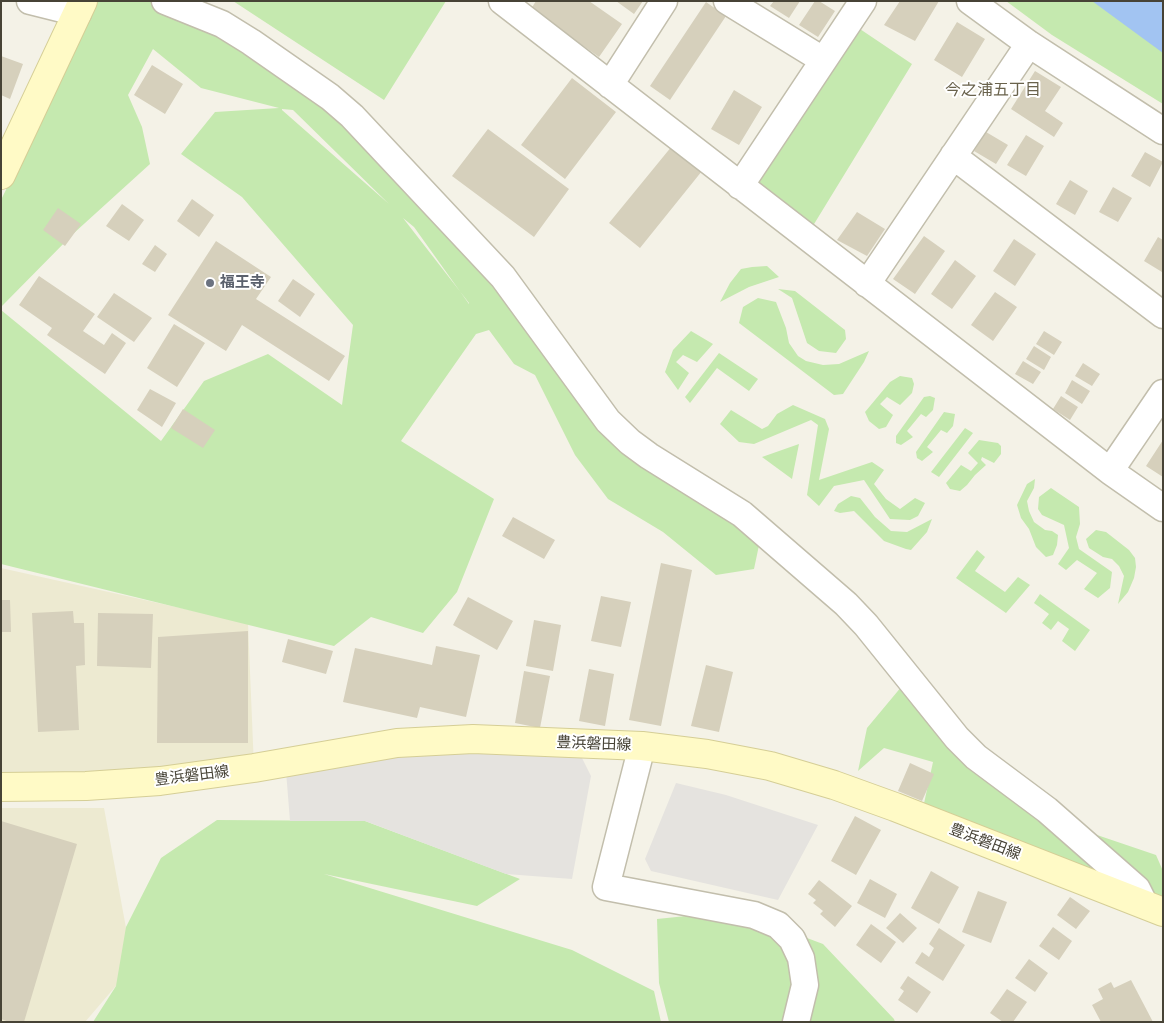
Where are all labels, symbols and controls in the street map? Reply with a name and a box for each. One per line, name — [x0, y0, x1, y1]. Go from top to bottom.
district label: 今之浦五丁目 — [945, 80, 1041, 100]
place label: 福王寺 — [220, 274, 265, 292]
marker: 福王寺 — [204, 277, 216, 289]
street label: 豊浜磐田線 — [556, 734, 632, 754]
street label: 豊浜磐田線 — [154, 762, 230, 790]
street label: 豊浜磐田線 — [947, 820, 1023, 864]

